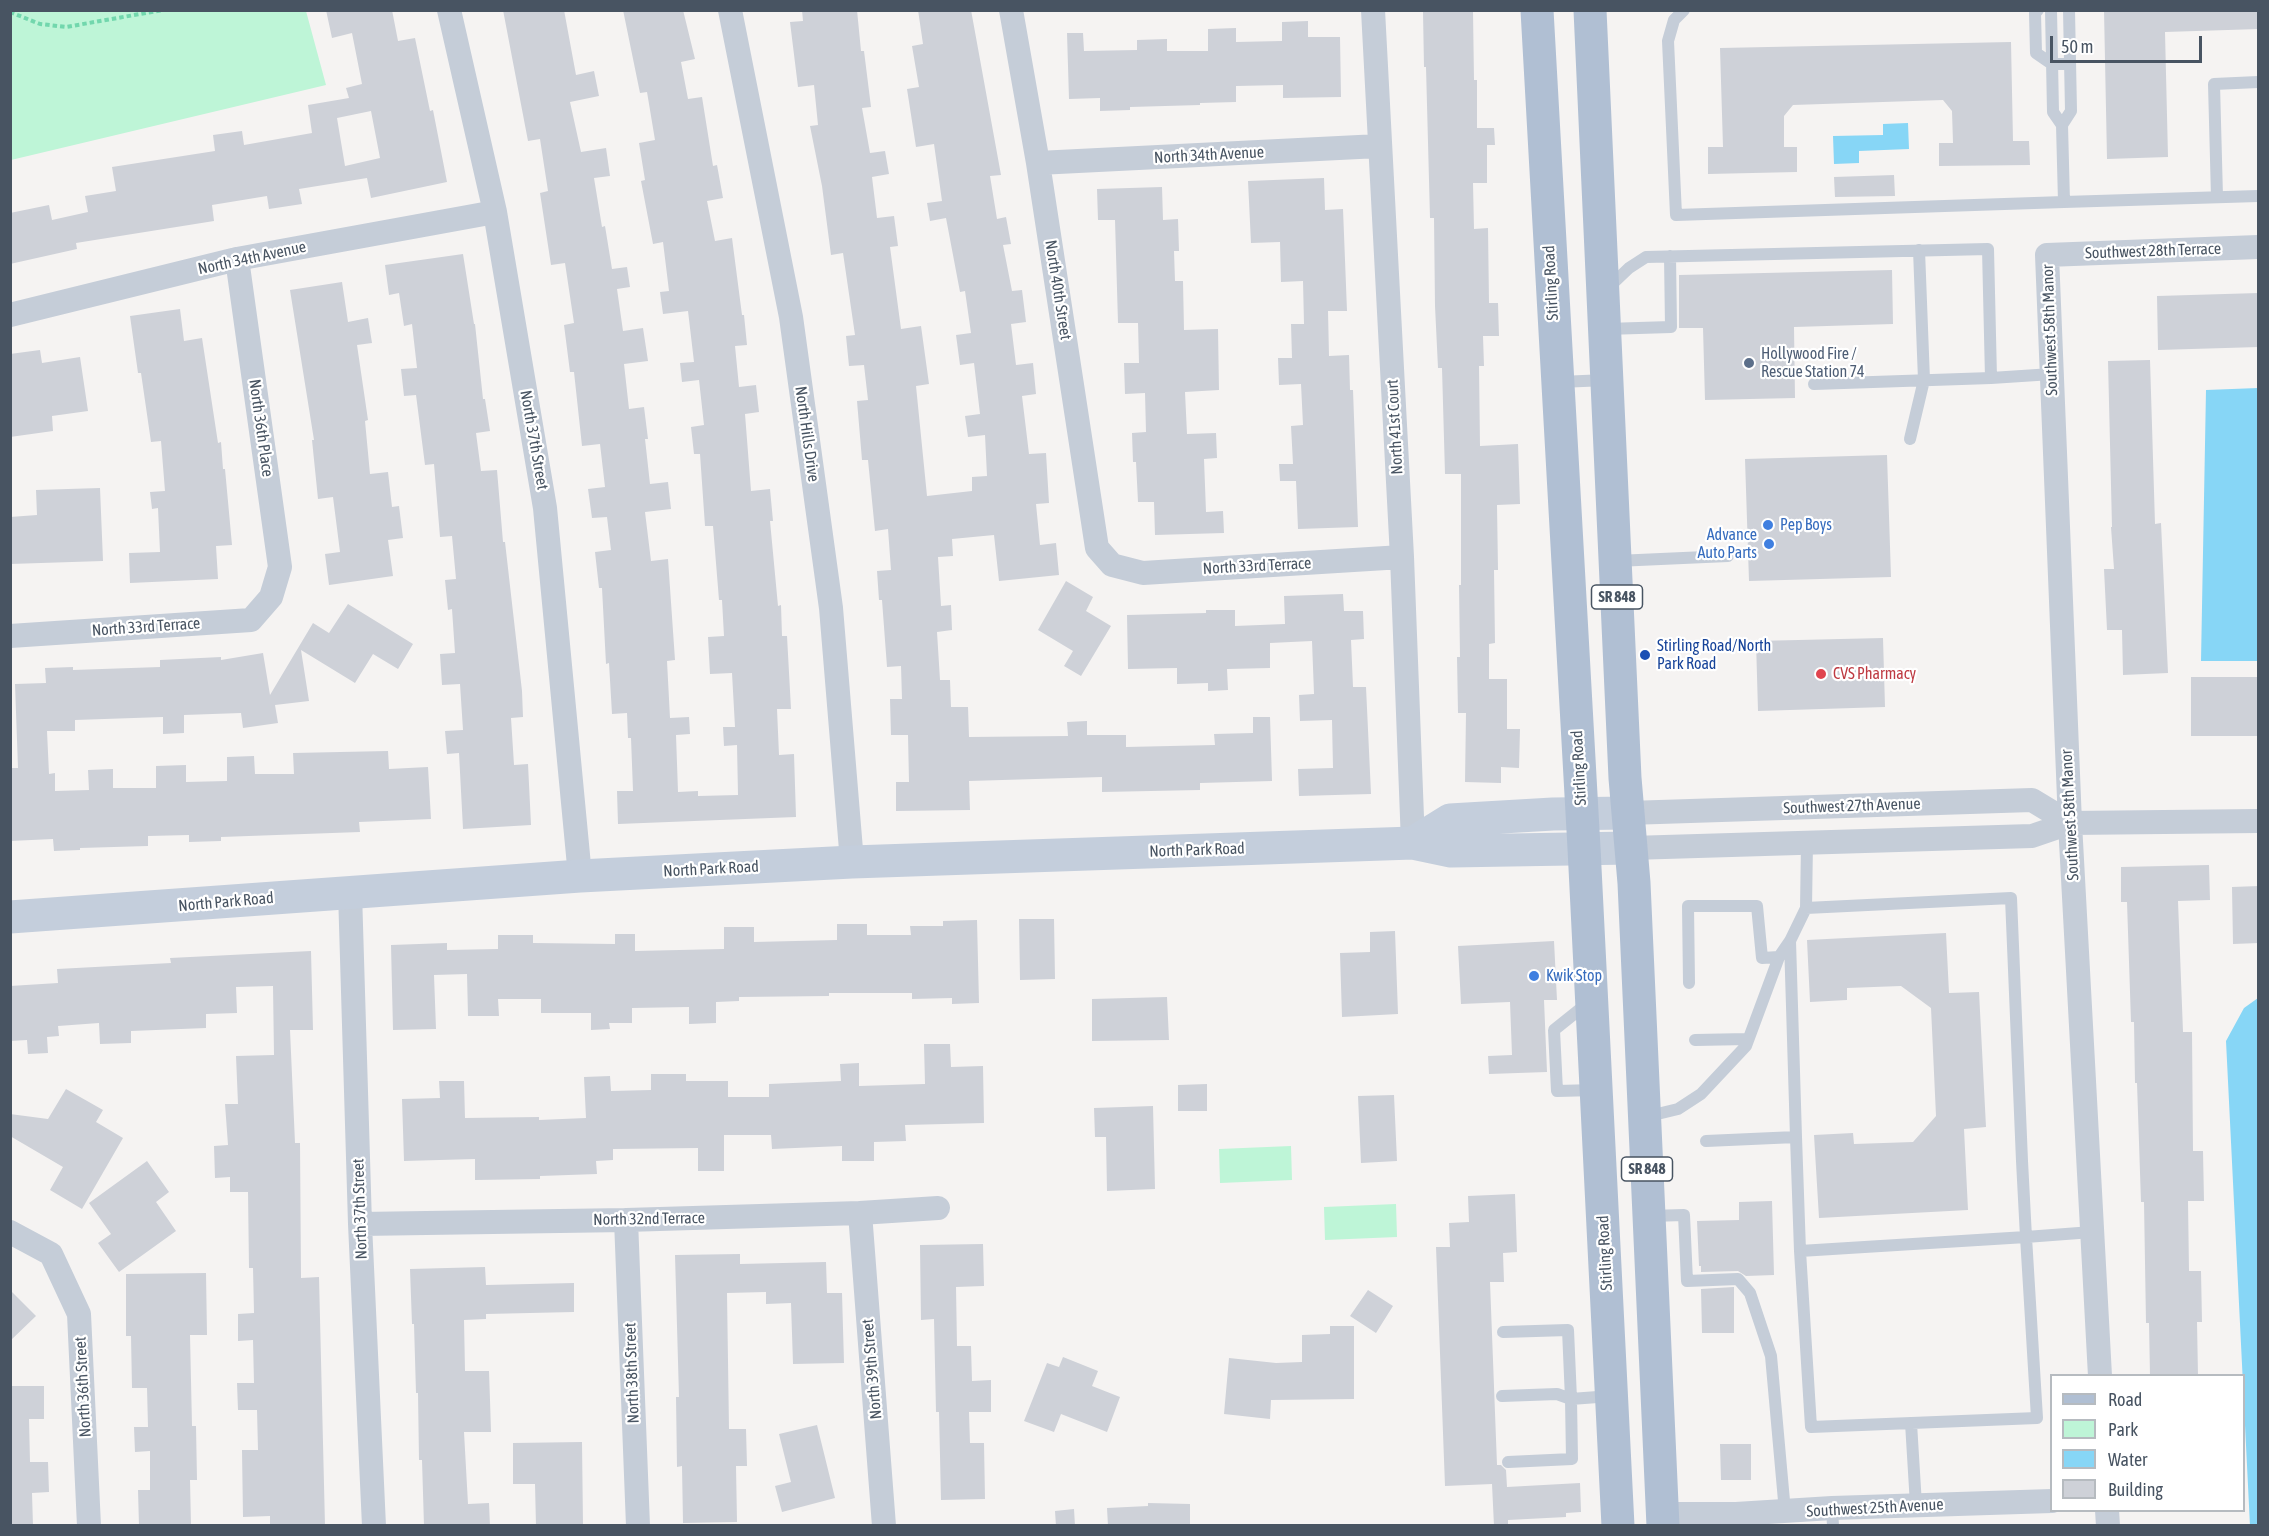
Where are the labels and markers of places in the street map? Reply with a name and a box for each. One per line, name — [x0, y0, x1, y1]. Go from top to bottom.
place label: Hollywood Fire / Rescue Station 74 — [1761, 344, 1865, 382]
marker: Hollywood Fire / Rescue Station 74 — [1742, 356, 1756, 370]
place label: Pep Boys — [1780, 515, 1832, 535]
marker: Pep Boys — [1761, 518, 1775, 532]
place label: Advance Auto Parts — [1697, 525, 1757, 563]
marker: Advance Auto Parts — [1762, 537, 1776, 551]
place label: Stirling Road/North Park Road — [1657, 636, 1771, 674]
marker: Stirling Road/North Park Road — [1638, 648, 1652, 662]
place label: CVS Pharmacy — [1833, 664, 1916, 684]
marker: CVS Pharmacy — [1814, 667, 1828, 681]
place label: Kwik Stop — [1546, 966, 1602, 986]
marker: Kwik Stop — [1527, 969, 1541, 983]

